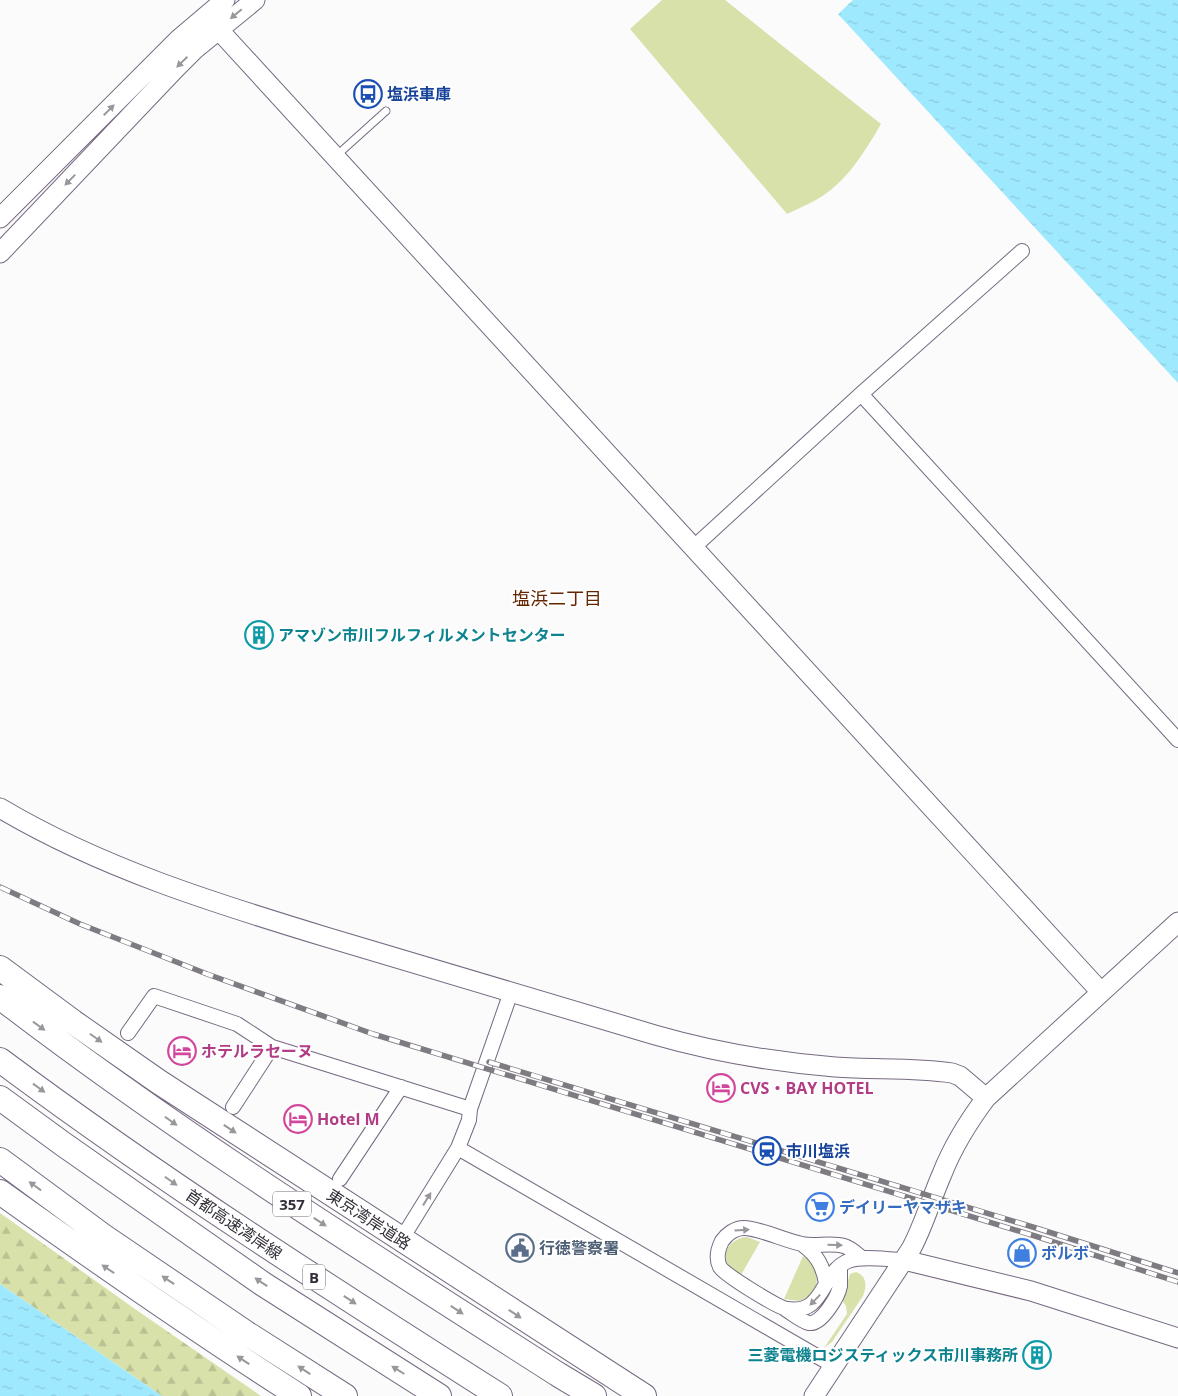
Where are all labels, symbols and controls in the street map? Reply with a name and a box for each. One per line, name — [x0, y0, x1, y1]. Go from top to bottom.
one-way arrow — [230, 9, 243, 20]
one-way arrow — [176, 56, 188, 68]
bus stop icon: 塩浜車庫 — [353, 79, 383, 109]
place label: 塩浜車庫 — [387, 83, 451, 105]
one-way arrow — [103, 104, 115, 116]
one-way arrow — [64, 173, 76, 185]
district label: 塩浜二丁目 — [512, 586, 602, 610]
building icon: アマゾン市川フルフィルメントセンター — [244, 620, 274, 650]
place label: アマゾン市川フルフィルメントセンター — [278, 624, 566, 646]
one-way arrow — [32, 1021, 46, 1031]
one-way arrow — [89, 1033, 103, 1043]
hotel icon: ホテルラセーヌ — [167, 1036, 197, 1066]
place label: ホテルラセーヌ — [201, 1040, 313, 1062]
hotel icon: CVS・BAY HOTEL — [706, 1073, 736, 1103]
place label: CVS・BAY HOTEL — [740, 1077, 874, 1099]
one-way arrow — [32, 1083, 45, 1094]
hotel icon: Hotel M — [283, 1104, 313, 1134]
place label: Hotel M — [317, 1108, 380, 1130]
one-way arrow — [164, 1116, 178, 1126]
one-way arrow — [224, 1124, 237, 1133]
station icon: 市川塩浜 — [752, 1136, 782, 1166]
place label: 市川塩浜 — [786, 1140, 850, 1162]
one-way arrow — [164, 1176, 177, 1186]
one-way arrow — [29, 1182, 42, 1192]
street label: 首都高速湾岸線 — [181, 1184, 287, 1264]
street label: 東京湾岸道路 — [323, 1184, 415, 1254]
road number: 357 — [273, 1192, 311, 1216]
one-way arrow — [422, 1192, 431, 1205]
supermarket icon: デイリーヤマザキ — [805, 1192, 835, 1222]
place label: デイリーヤマザキ — [839, 1196, 967, 1218]
one-way arrow — [313, 1217, 327, 1226]
one-way arrow — [735, 1226, 751, 1234]
public building icon: 行徳警察署 — [505, 1233, 535, 1263]
place label: 行徳警察署 — [539, 1237, 619, 1259]
shop icon: ボルボ — [1007, 1238, 1037, 1268]
one-way arrow — [827, 1241, 843, 1249]
place label: ボルボ — [1041, 1242, 1089, 1264]
road number: B — [303, 1264, 325, 1290]
one-way arrow — [102, 1265, 115, 1274]
one-way arrow — [162, 1275, 175, 1285]
one-way arrow — [254, 1278, 268, 1287]
one-way arrow — [809, 1293, 821, 1305]
one-way arrow — [343, 1295, 356, 1305]
one-way arrow — [450, 1305, 463, 1314]
one-way arrow — [509, 1309, 522, 1318]
building icon: 三菱電機ロジスティックス市川事務所 — [1022, 1340, 1052, 1370]
place label: 三菱電機ロジスティックス市川事務所 — [747, 1344, 1018, 1366]
one-way arrow — [237, 1356, 250, 1365]
one-way arrow — [297, 1365, 310, 1374]
one-way arrow — [391, 1365, 405, 1375]

